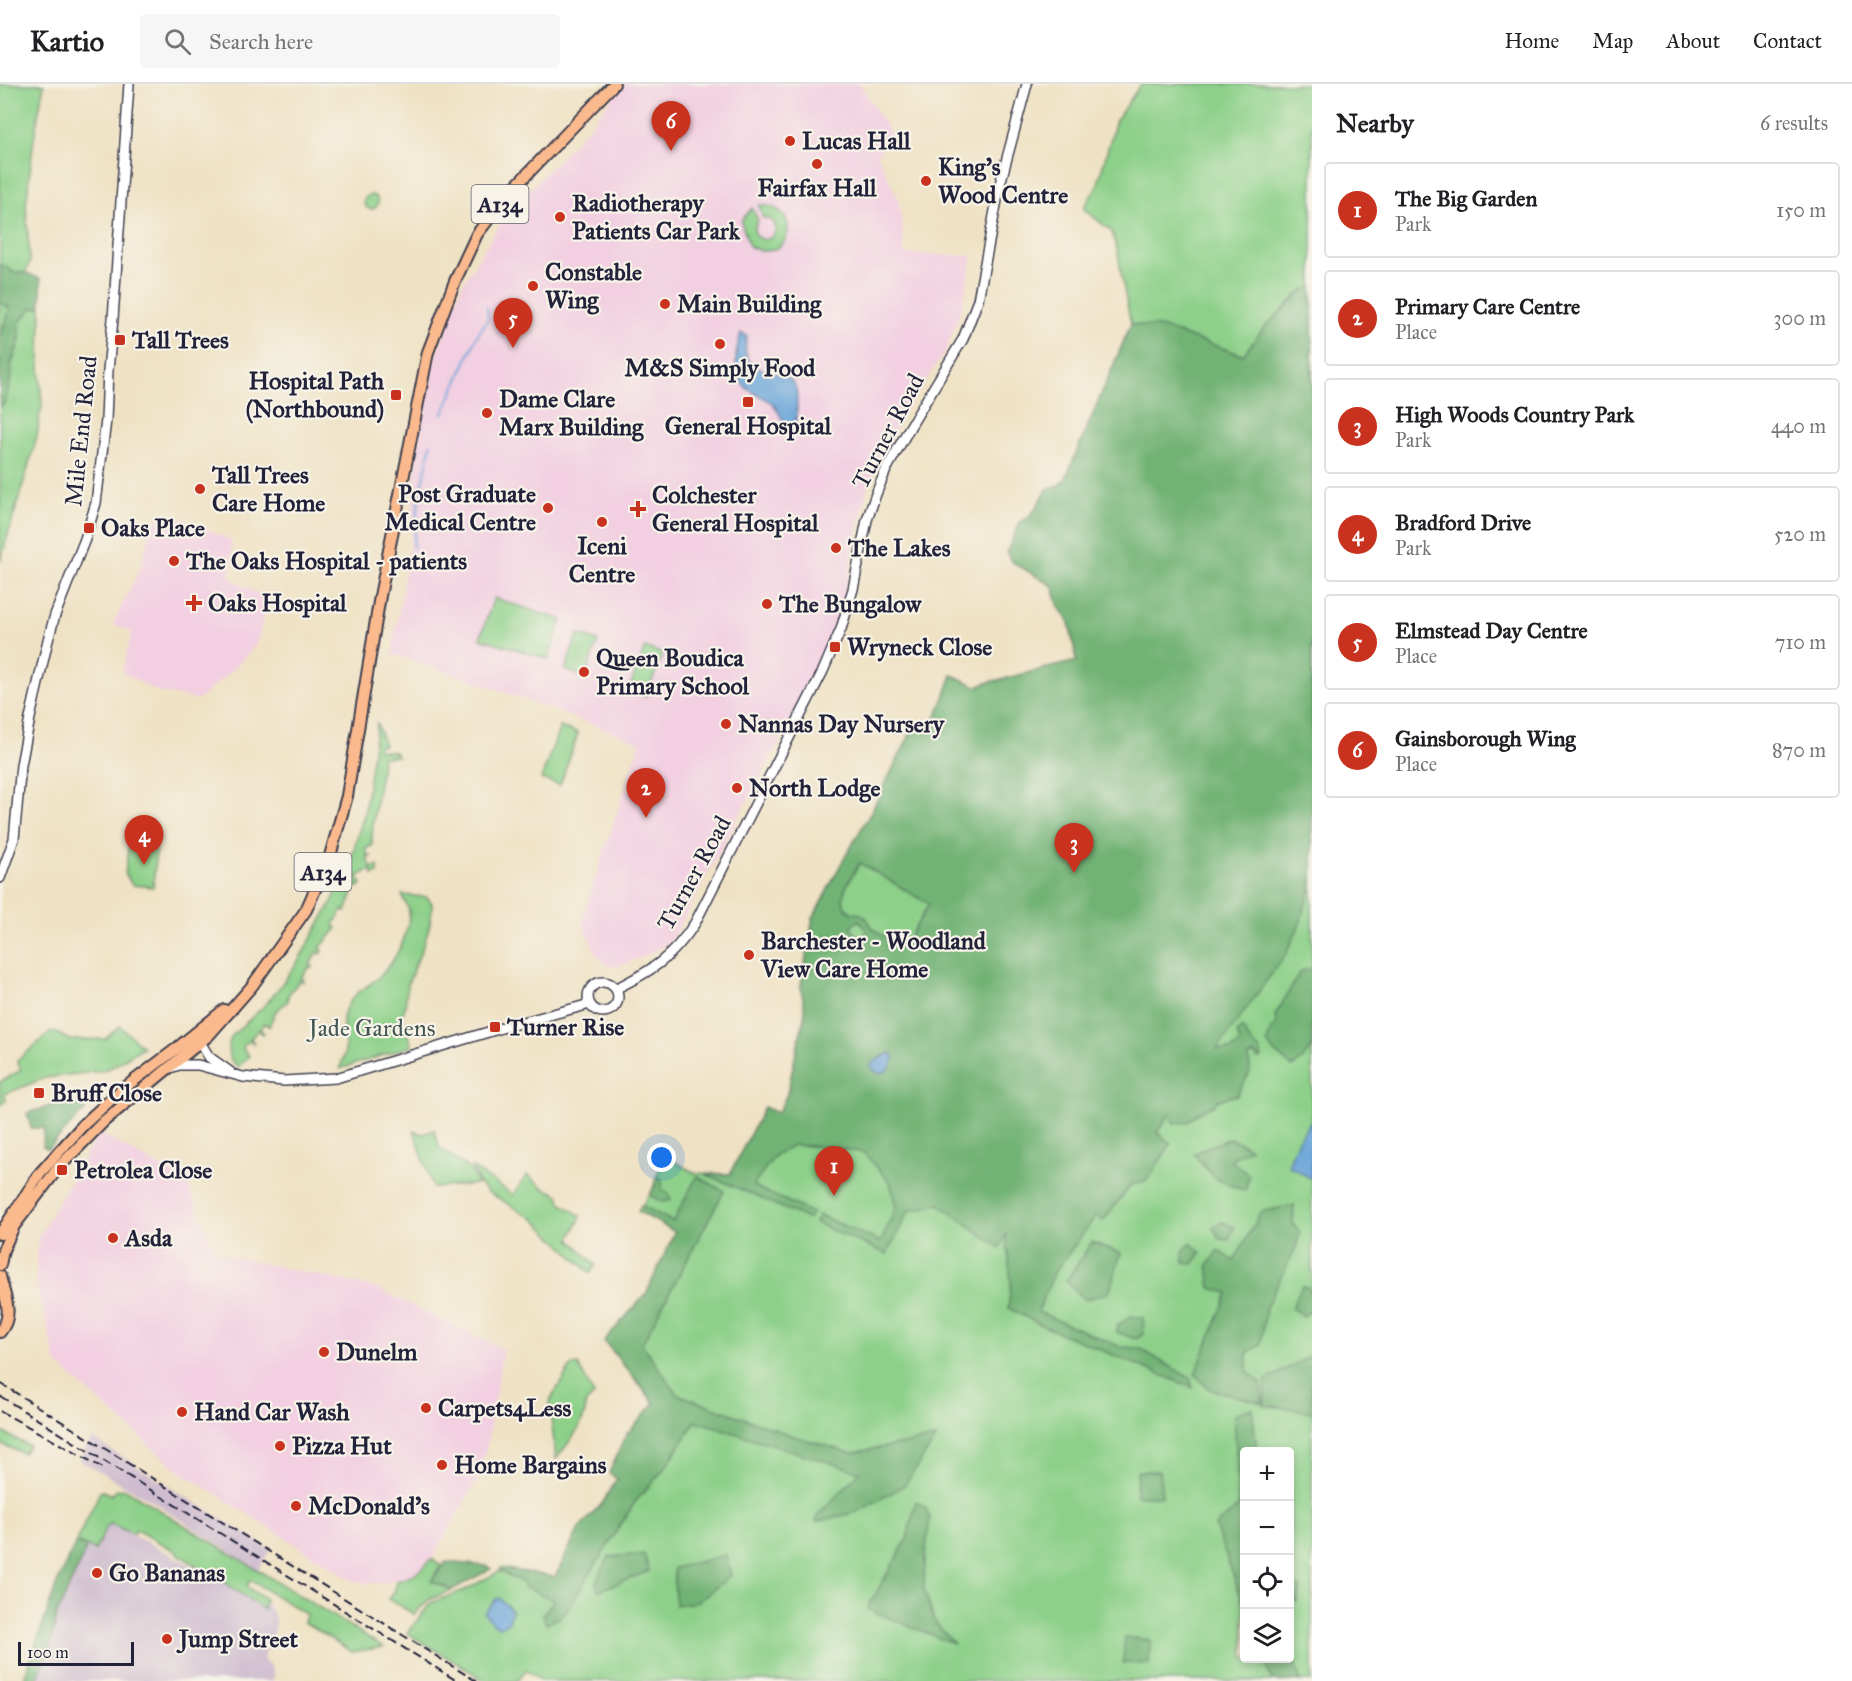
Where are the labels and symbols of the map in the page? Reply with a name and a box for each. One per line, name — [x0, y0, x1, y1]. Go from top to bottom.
pin: 6 — [652, 101, 690, 151]
place label: Lucas Hall — [802, 126, 911, 156]
marker: Lucas Hall — [783, 134, 797, 148]
place label: King's Wood Centre — [938, 152, 1068, 210]
marker: Fairfax Hall — [810, 157, 824, 171]
place label: Fairfax Hall — [758, 173, 877, 203]
marker: King's Wood Centre — [919, 174, 933, 188]
road number: A134 — [472, 185, 528, 223]
place label: Radiotherapy Patients Car Park — [572, 188, 741, 246]
marker: Radiotherapy Patients Car Park — [553, 210, 567, 224]
place label: Constable Wing — [545, 257, 642, 315]
marker: Constable Wing — [526, 279, 540, 293]
place label: Main Building — [677, 289, 822, 319]
marker: Main Building — [658, 297, 672, 311]
pin: 5 — [494, 298, 532, 348]
place label: Tall Trees — [131, 325, 229, 355]
marker: Tall Trees — [113, 333, 127, 347]
marker: M&S Simply Food — [713, 337, 727, 351]
place label: M&S Simply Food — [625, 353, 816, 383]
street label: Mile End Road — [58, 354, 104, 508]
place label: Hospital Path (Northbound) — [246, 366, 385, 424]
street label: Turner Road — [845, 368, 931, 494]
place label: Dame Clare Marx Building — [499, 384, 644, 442]
marker: Hospital Path (Northbound) — [389, 388, 403, 402]
marker: General Hospital — [741, 395, 755, 409]
marker: Dame Clare Marx Building — [480, 406, 494, 420]
place label: General Hospital — [665, 411, 832, 441]
place label: Tall Trees Care Home — [211, 460, 325, 518]
place label: Post Graduate Medical Centre — [384, 479, 536, 537]
place label: Colchester General Hospital — [652, 480, 819, 538]
marker: Tall Trees Care Home — [193, 482, 207, 496]
marker: Colchester General Hospital — [629, 500, 647, 518]
marker: Post Graduate Medical Centre — [541, 501, 555, 515]
place label: Oaks Place — [101, 513, 205, 543]
marker: Iceni Centre — [595, 515, 609, 529]
marker: Oaks Place — [82, 521, 96, 535]
place label: Iceni Centre — [569, 531, 635, 589]
place label: The Lakes — [847, 533, 951, 563]
marker: The Lakes — [829, 541, 843, 555]
place label: The Oaks Hospital - patients — [185, 546, 467, 576]
marker: The Oaks Hospital - patients — [167, 554, 181, 568]
place label: Oaks Hospital — [208, 588, 347, 618]
place label: The Bungalow — [778, 589, 922, 619]
marker: Oaks Hospital — [185, 594, 203, 612]
marker: The Bungalow — [760, 597, 774, 611]
place label: Wryneck Close — [847, 632, 992, 662]
marker: Wryneck Close — [828, 640, 842, 654]
place label: Queen Boudica Primary School — [596, 643, 750, 701]
marker: Queen Boudica Primary School — [577, 665, 591, 679]
place label: Nannas Day Nursery — [738, 709, 946, 739]
marker: Nannas Day Nursery — [719, 717, 733, 731]
pin: 2 — [626, 768, 666, 818]
place label: North Lodge — [749, 773, 880, 803]
marker: North Lodge — [730, 781, 744, 795]
street label: Turner Road — [650, 811, 738, 935]
pin: 4 — [124, 816, 164, 865]
pin: 3 — [1054, 824, 1094, 873]
road number: A134 — [294, 853, 352, 891]
place label: Barchester - Woodland View Care Home — [760, 926, 987, 984]
marker: Barchester - Woodland View Care Home — [742, 948, 756, 962]
place label: Turner Rise — [506, 1012, 624, 1042]
park label: Jade Gardens — [306, 1013, 435, 1043]
marker: Turner Rise — [488, 1020, 502, 1034]
place label: Bruff Close — [51, 1078, 162, 1108]
marker: Bruff Close — [32, 1086, 46, 1100]
your location — [647, 1143, 676, 1172]
pin: 1 — [814, 1146, 854, 1196]
place label: Petrolea Close — [74, 1155, 212, 1185]
marker: Petrolea Close — [55, 1163, 69, 1177]
place label: Asda — [123, 1223, 173, 1253]
marker: Asda — [106, 1231, 120, 1245]
place label: Dunelm — [336, 1337, 418, 1367]
marker: Dunelm — [317, 1345, 331, 1359]
place label: Carpets4Less — [438, 1393, 572, 1423]
place label: Hand Car Wash — [194, 1397, 350, 1427]
marker: Carpets4Less — [419, 1401, 433, 1415]
marker: Hand Car Wash — [175, 1405, 189, 1419]
place label: Pizza Hut — [292, 1431, 392, 1461]
marker: Pizza Hut — [273, 1439, 287, 1453]
place label: Home Bargains — [454, 1450, 607, 1480]
marker: Home Bargains — [435, 1458, 449, 1472]
place label: McDonald's — [308, 1491, 430, 1521]
marker: McDonald's — [289, 1499, 303, 1513]
place label: Go Bananas — [109, 1558, 225, 1588]
marker: Go Bananas — [90, 1566, 104, 1580]
place label: Jump Street — [176, 1624, 298, 1654]
marker: Jump Street — [160, 1632, 174, 1646]
scale bar — [18, 1639, 134, 1666]

